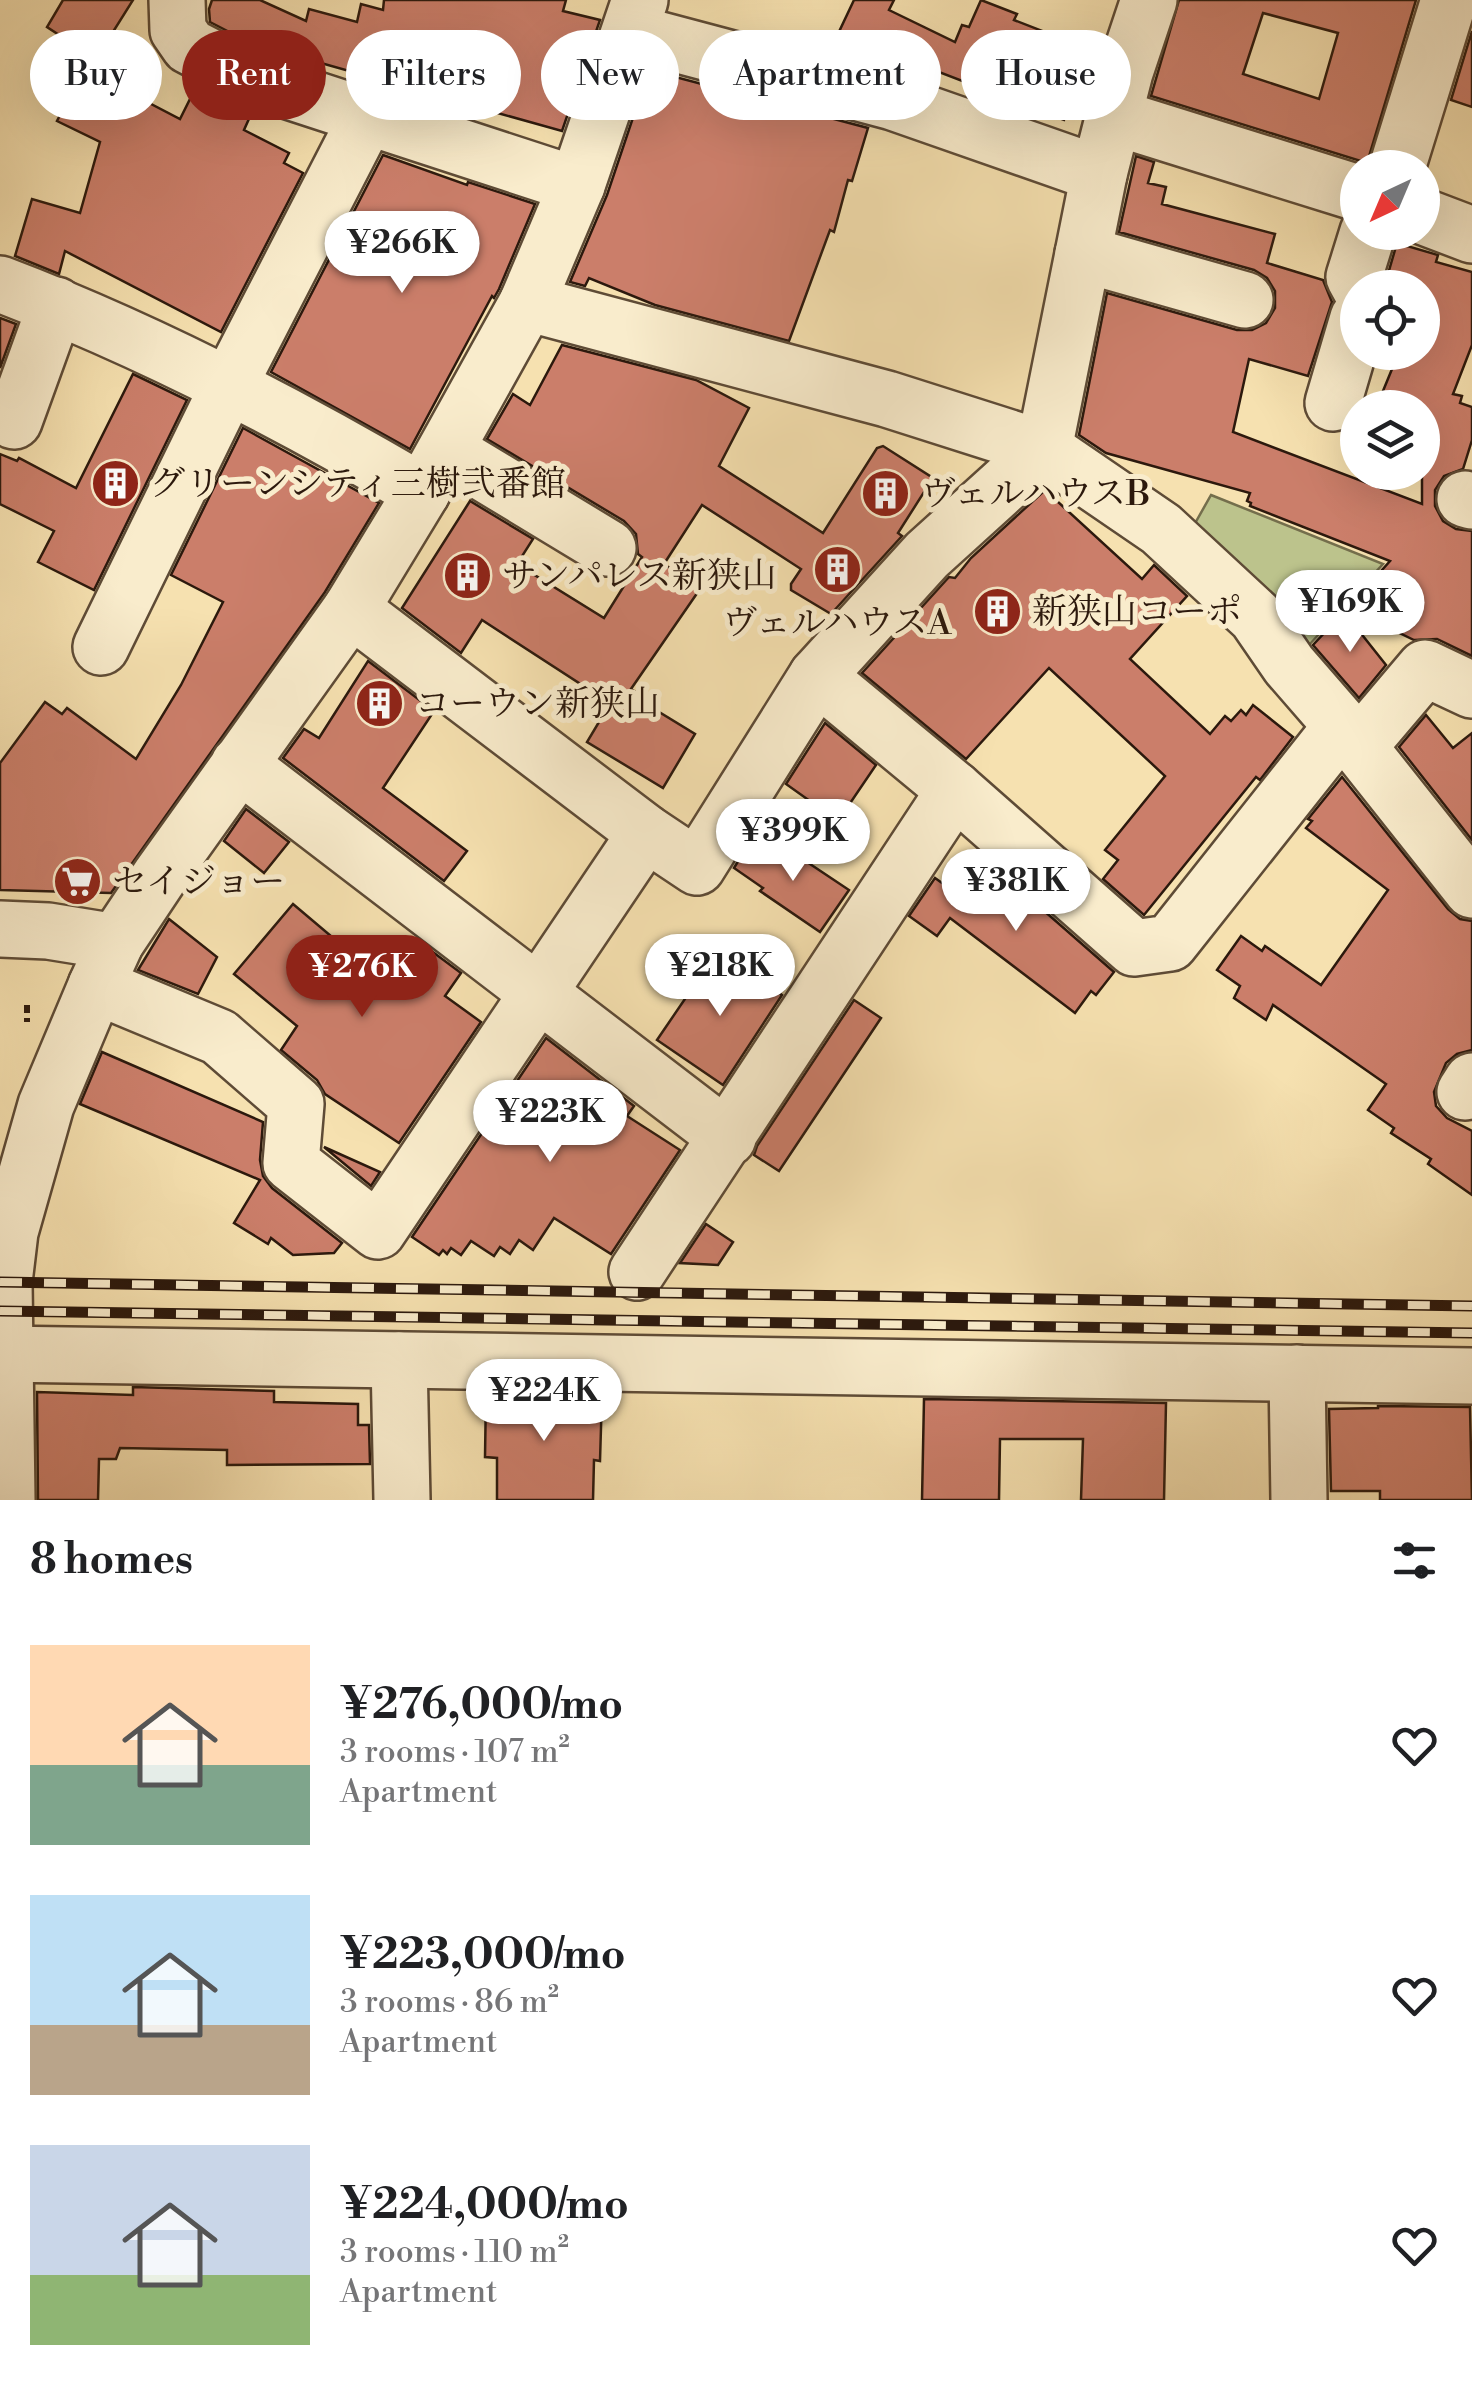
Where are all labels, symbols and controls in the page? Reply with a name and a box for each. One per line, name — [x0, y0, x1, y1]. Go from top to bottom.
chip: Buy — [30, 30, 162, 120]
chip: Rent — [182, 30, 326, 120]
chip: Filters — [346, 30, 521, 120]
chip: New — [541, 30, 679, 120]
chip: Apartment — [699, 30, 941, 120]
chip: House — [961, 30, 1131, 120]
north arrow — [1340, 150, 1440, 250]
map controls — [1340, 150, 1440, 490]
pin: ¥266K — [332, 211, 472, 296]
text: ¥266K — [347, 223, 457, 263]
button: locate — [1340, 270, 1440, 370]
button: layers — [1340, 390, 1440, 490]
building icon: グリーンシティ三樹弐番館 — [89, 457, 141, 509]
place label: グリーンシティ三樹弐番館 — [150, 463, 566, 506]
building icon: ヴェルハウスB — [860, 467, 912, 519]
place label: ヴェルハウスB — [921, 473, 1151, 516]
building icon: ヴェルハウスA — [811, 544, 863, 596]
building icon: サンパレス新狭山 — [441, 549, 493, 601]
place label: サンパレス新狭山 — [502, 555, 777, 598]
pin: ¥169K — [1280, 570, 1420, 655]
text: ¥169K — [1298, 582, 1403, 622]
building icon: 新狭山コーポ — [971, 585, 1023, 637]
place label: 新狭山コーポ — [1032, 591, 1242, 634]
place label: ヴェルハウスA — [722, 602, 953, 645]
building icon: コーウン新狭山 — [354, 677, 406, 729]
place label: コーウン新狭山 — [415, 683, 660, 726]
pin: ¥399K — [723, 799, 863, 884]
text: ¥399K — [738, 811, 848, 851]
pin: ¥381K — [946, 849, 1086, 934]
supermarket icon: セイジョー — [51, 855, 103, 907]
place label: セイジョー — [112, 861, 285, 904]
text: ¥381K — [964, 861, 1068, 901]
pin: ¥218K — [650, 934, 790, 1019]
pin: ¥276K — [292, 935, 432, 1020]
text: ¥218K — [667, 946, 773, 986]
text: ¥276K — [308, 947, 416, 987]
pin: ¥223K — [480, 1080, 620, 1165]
text: ¥223K — [495, 1092, 605, 1132]
pin: ¥224K — [474, 1359, 614, 1444]
text: ¥224K — [488, 1371, 600, 1411]
icon: filters — [1387, 1533, 1442, 1588]
text: 8 homes — [30, 1534, 193, 1587]
text: ¥276,000/mo — [340, 1679, 623, 1732]
icon: home — [110, 1685, 230, 1805]
icon: heart — [1387, 1718, 1442, 1773]
text: 3 rooms · 107 m² — [340, 1732, 570, 1772]
text: Apartment — [340, 1772, 497, 1812]
text: ¥223,000/mo — [340, 1929, 625, 1982]
icon: home — [110, 1935, 230, 2055]
icon: heart — [1387, 1968, 1442, 2023]
text: 3 rooms · 86 m² — [340, 1982, 559, 2022]
text: Apartment — [340, 2022, 497, 2062]
text: ¥224,000/mo — [340, 2179, 629, 2232]
icon: home — [110, 2185, 230, 2305]
icon: heart — [1387, 2218, 1442, 2273]
text: 3 rooms · 110 m² — [340, 2232, 569, 2272]
text: Apartment — [340, 2272, 497, 2312]

